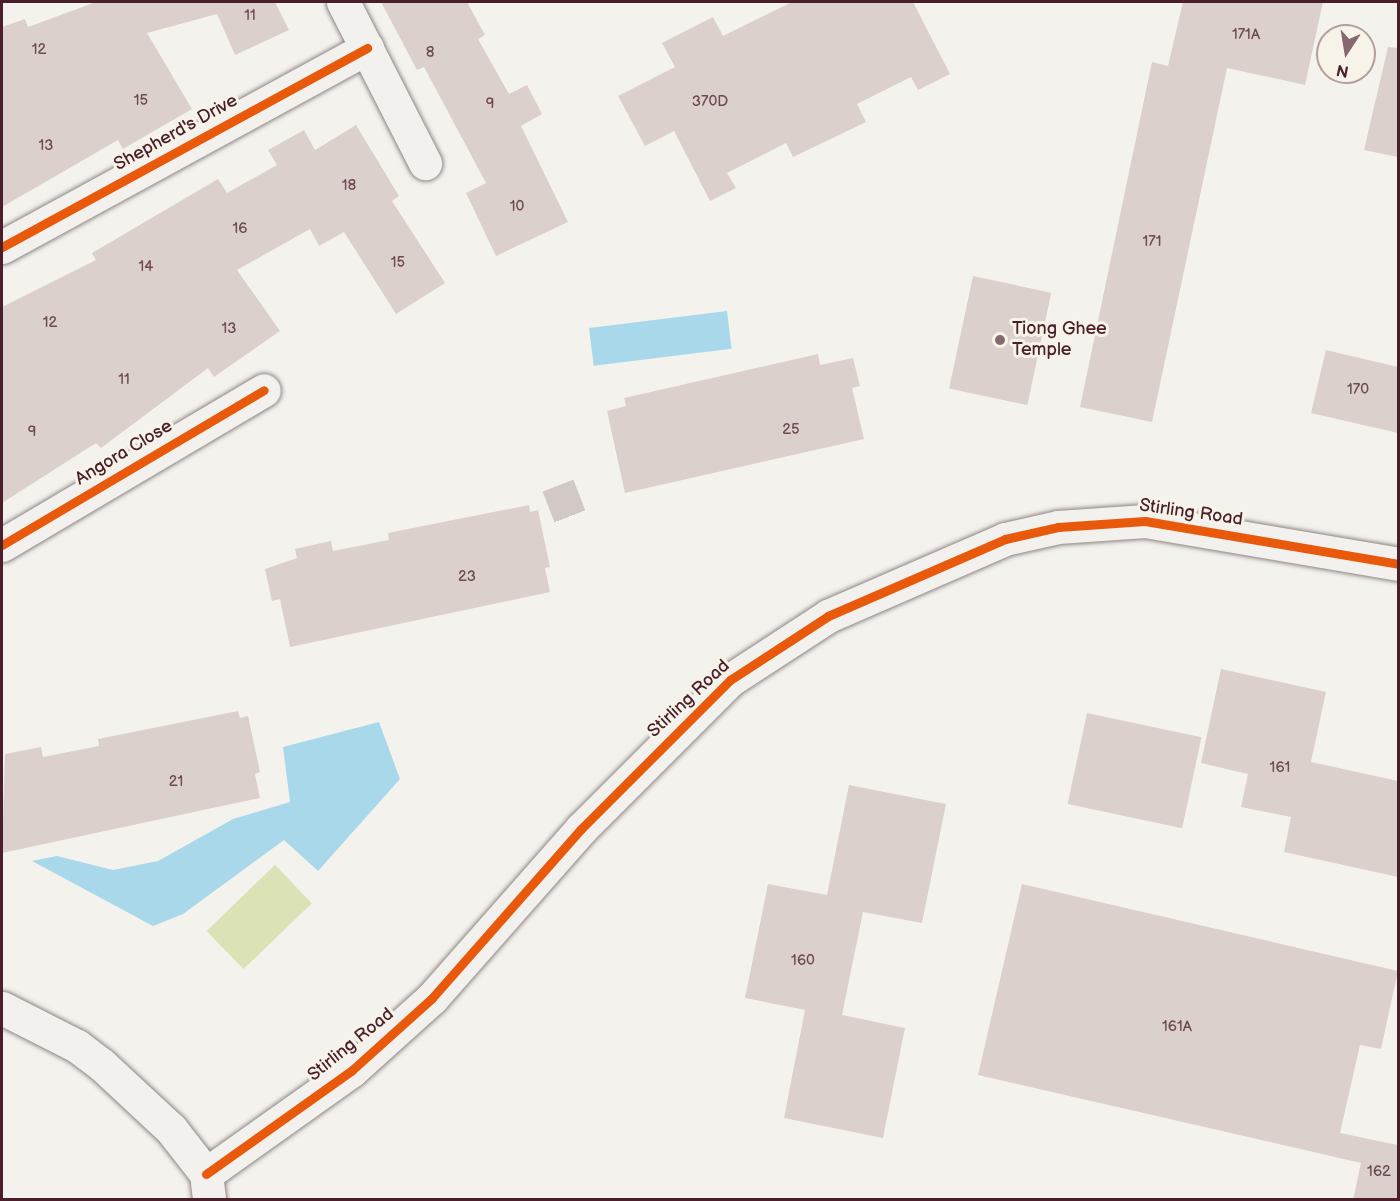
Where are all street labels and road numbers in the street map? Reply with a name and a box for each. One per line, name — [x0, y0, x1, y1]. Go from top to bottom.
street label: Shepherd's Drive — [110, 90, 242, 176]
street label: Angora Close — [72, 416, 176, 490]
street label: Stirling Road — [1138, 495, 1244, 531]
street label: Stirling Road — [644, 656, 734, 742]
street label: Stirling Road — [304, 1004, 398, 1086]

